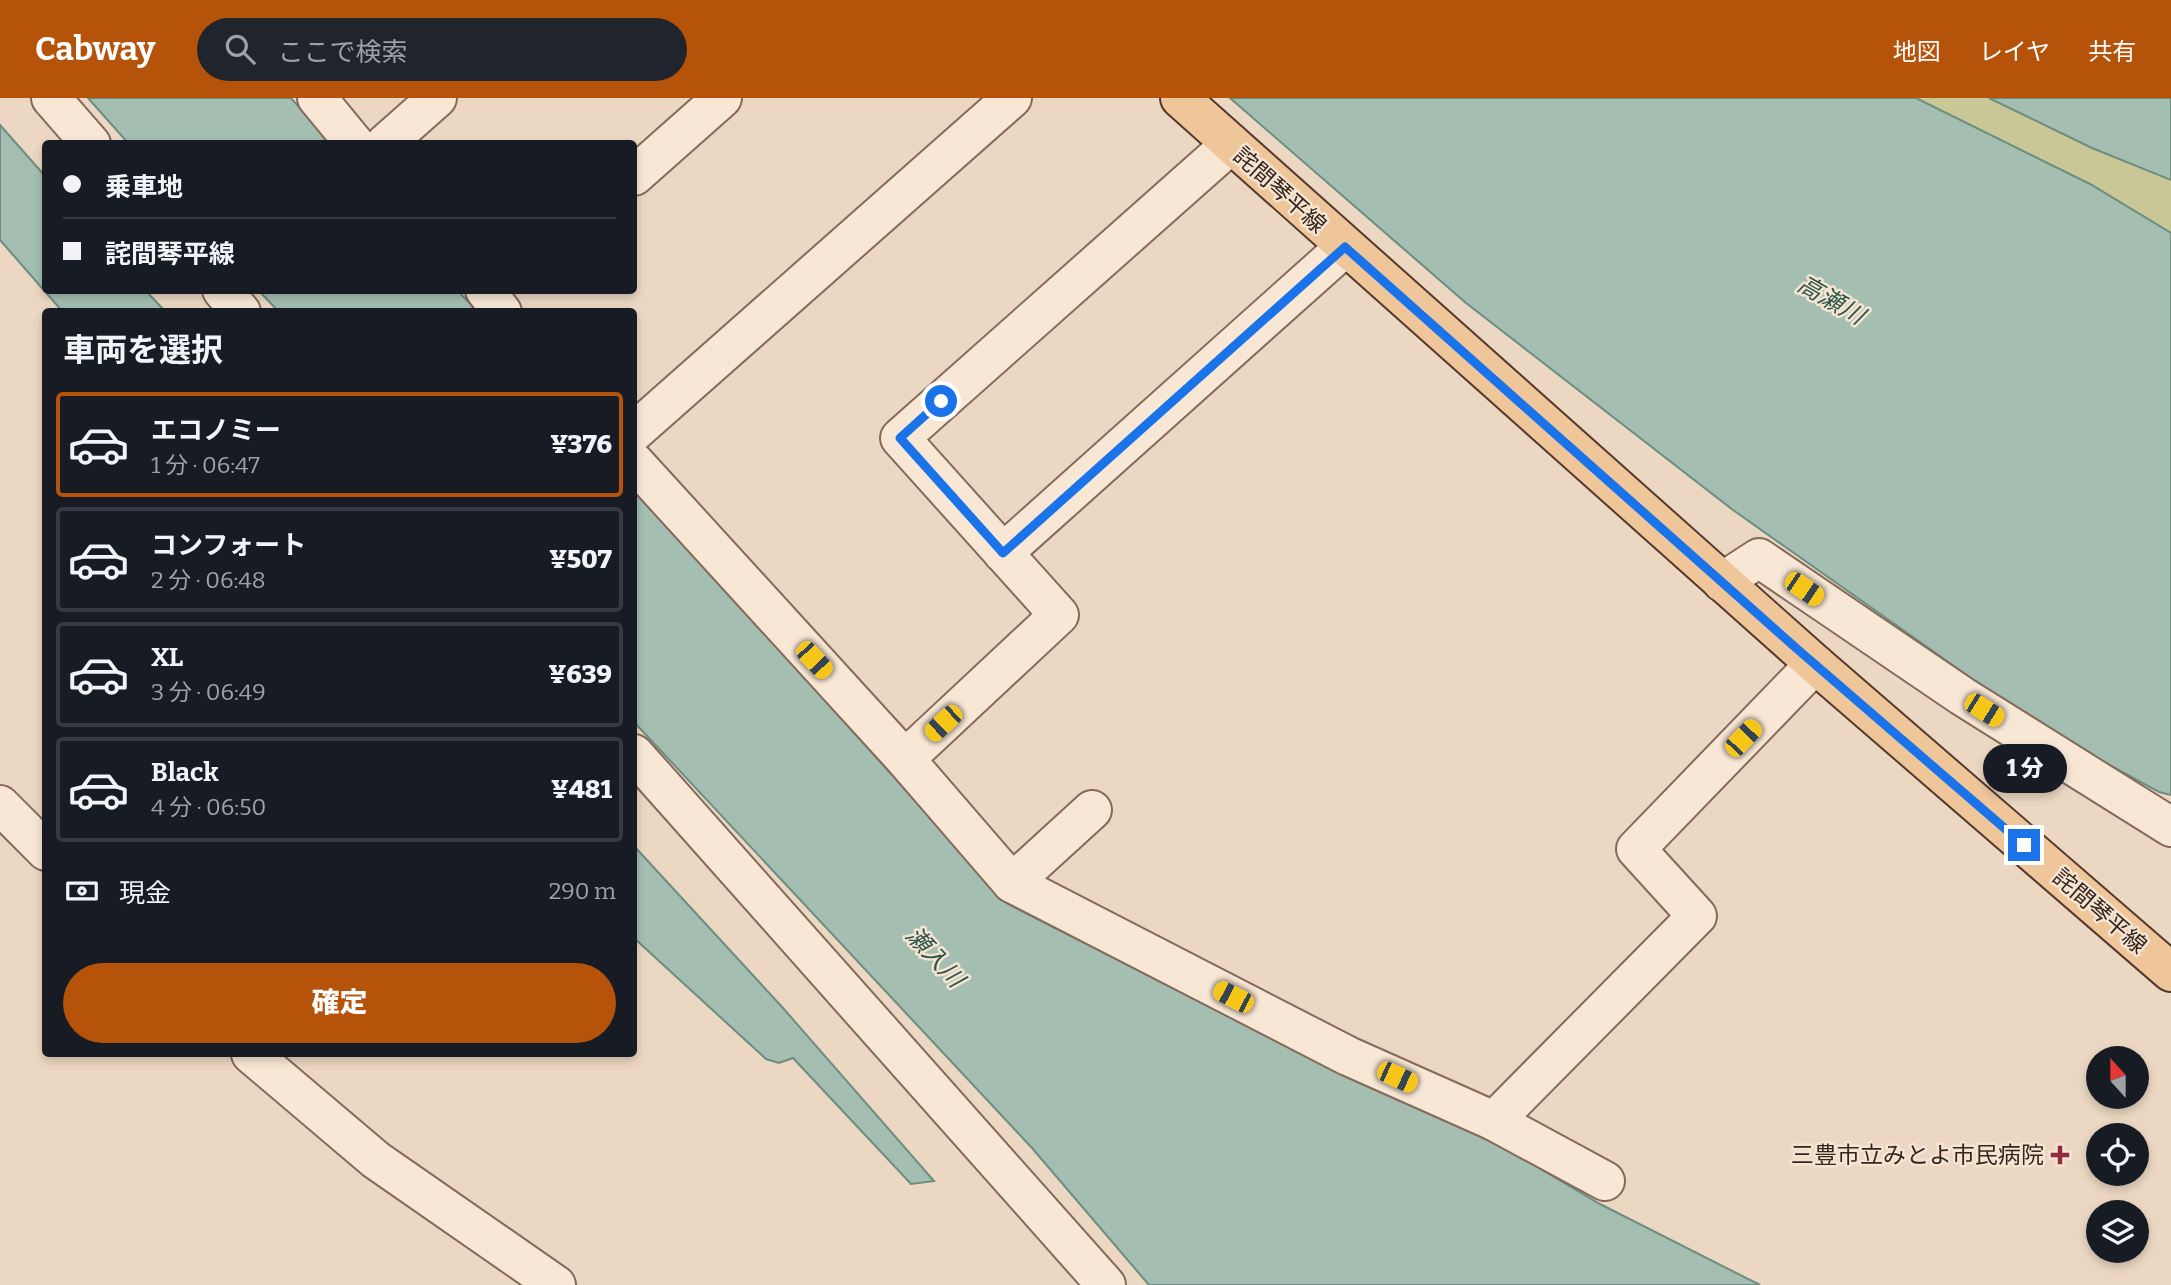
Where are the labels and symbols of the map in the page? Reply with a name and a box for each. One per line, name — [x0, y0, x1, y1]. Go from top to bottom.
street label: 詫間琴平線 — [1228, 141, 1332, 239]
water label: 高瀬川 — [1793, 270, 1872, 332]
route start — [925, 385, 957, 417]
car — [1781, 569, 1828, 609]
car — [792, 637, 837, 683]
car — [1961, 690, 2008, 730]
car — [921, 701, 966, 745]
car — [1721, 716, 1766, 760]
callout: 1 分 — [1982, 744, 2066, 792]
route end — [2008, 829, 2040, 861]
street label: 詫間琴平線 — [2047, 863, 2153, 959]
water label: 瀬入川 — [900, 921, 972, 995]
car — [1210, 978, 1257, 1016]
north arrow — [2086, 1046, 2149, 1110]
car — [1374, 1059, 1421, 1095]
place label: 三豊市立みとよ市民病院 — [1791, 1141, 2044, 1169]
marker: 三豊市立みとよ市民病院 — [2050, 1145, 2070, 1165]

